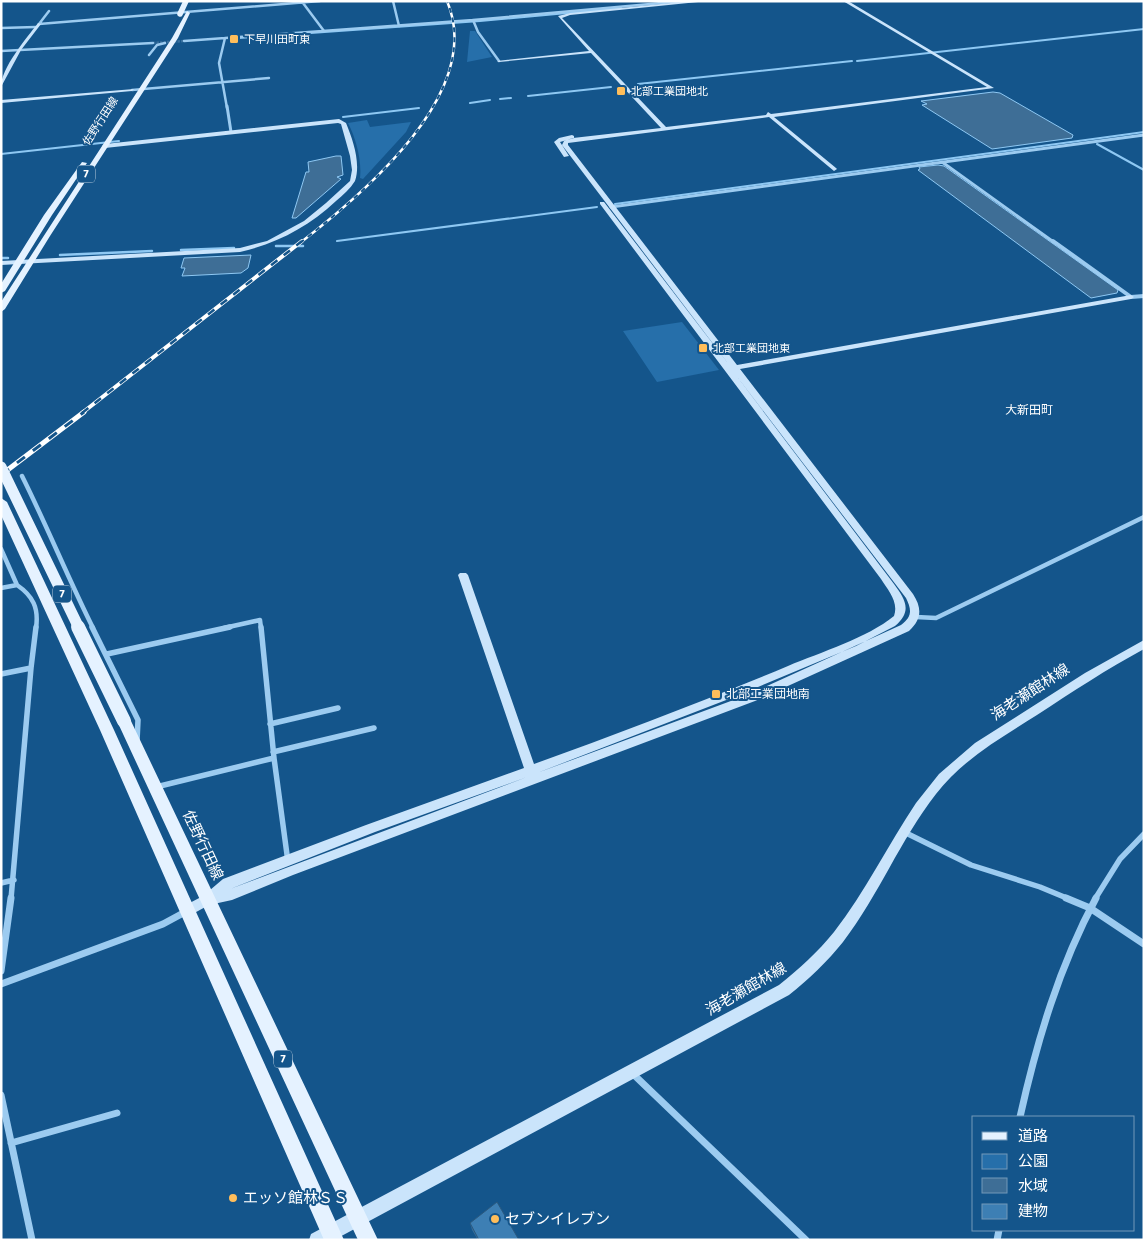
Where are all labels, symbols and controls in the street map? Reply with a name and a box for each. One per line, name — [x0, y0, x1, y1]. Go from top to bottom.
marker: 下早川田町東 — [228, 33, 240, 45]
place label: 下早川田町東 — [244, 33, 310, 46]
marker: 北部工業団地北 — [615, 85, 627, 97]
place label: 北部工業団地北 — [631, 85, 708, 98]
street label: 佐野行田線 — [80, 95, 121, 148]
road number: 7 — [77, 165, 95, 182]
marker: 北部工業団地東 — [697, 342, 709, 354]
place label: 北部工業団地東 — [713, 342, 790, 355]
district label: 大新田町 — [1005, 403, 1053, 417]
road number: 7 — [53, 586, 71, 602]
street label: 海老瀬館林線 — [987, 660, 1073, 724]
place label: 北部工業団地南 — [726, 687, 810, 701]
marker: 北部工業団地南 — [710, 688, 722, 700]
street label: 佐野行田線 — [179, 807, 227, 883]
street label: 海老瀬館林線 — [703, 959, 789, 1019]
road number: 7 — [274, 1050, 292, 1068]
legend — [972, 1116, 1135, 1231]
text: 道路 — [1018, 1127, 1048, 1145]
text: 公園 — [1018, 1152, 1048, 1170]
text: 水域 — [1018, 1177, 1048, 1195]
place label: エッソ館林ＳＳ — [243, 1189, 348, 1207]
marker: エッソ館林ＳＳ — [227, 1192, 239, 1204]
text: 建物 — [1018, 1202, 1048, 1220]
place label: セブンイレブン — [505, 1210, 610, 1228]
marker: セブンイレブン — [489, 1213, 501, 1225]

